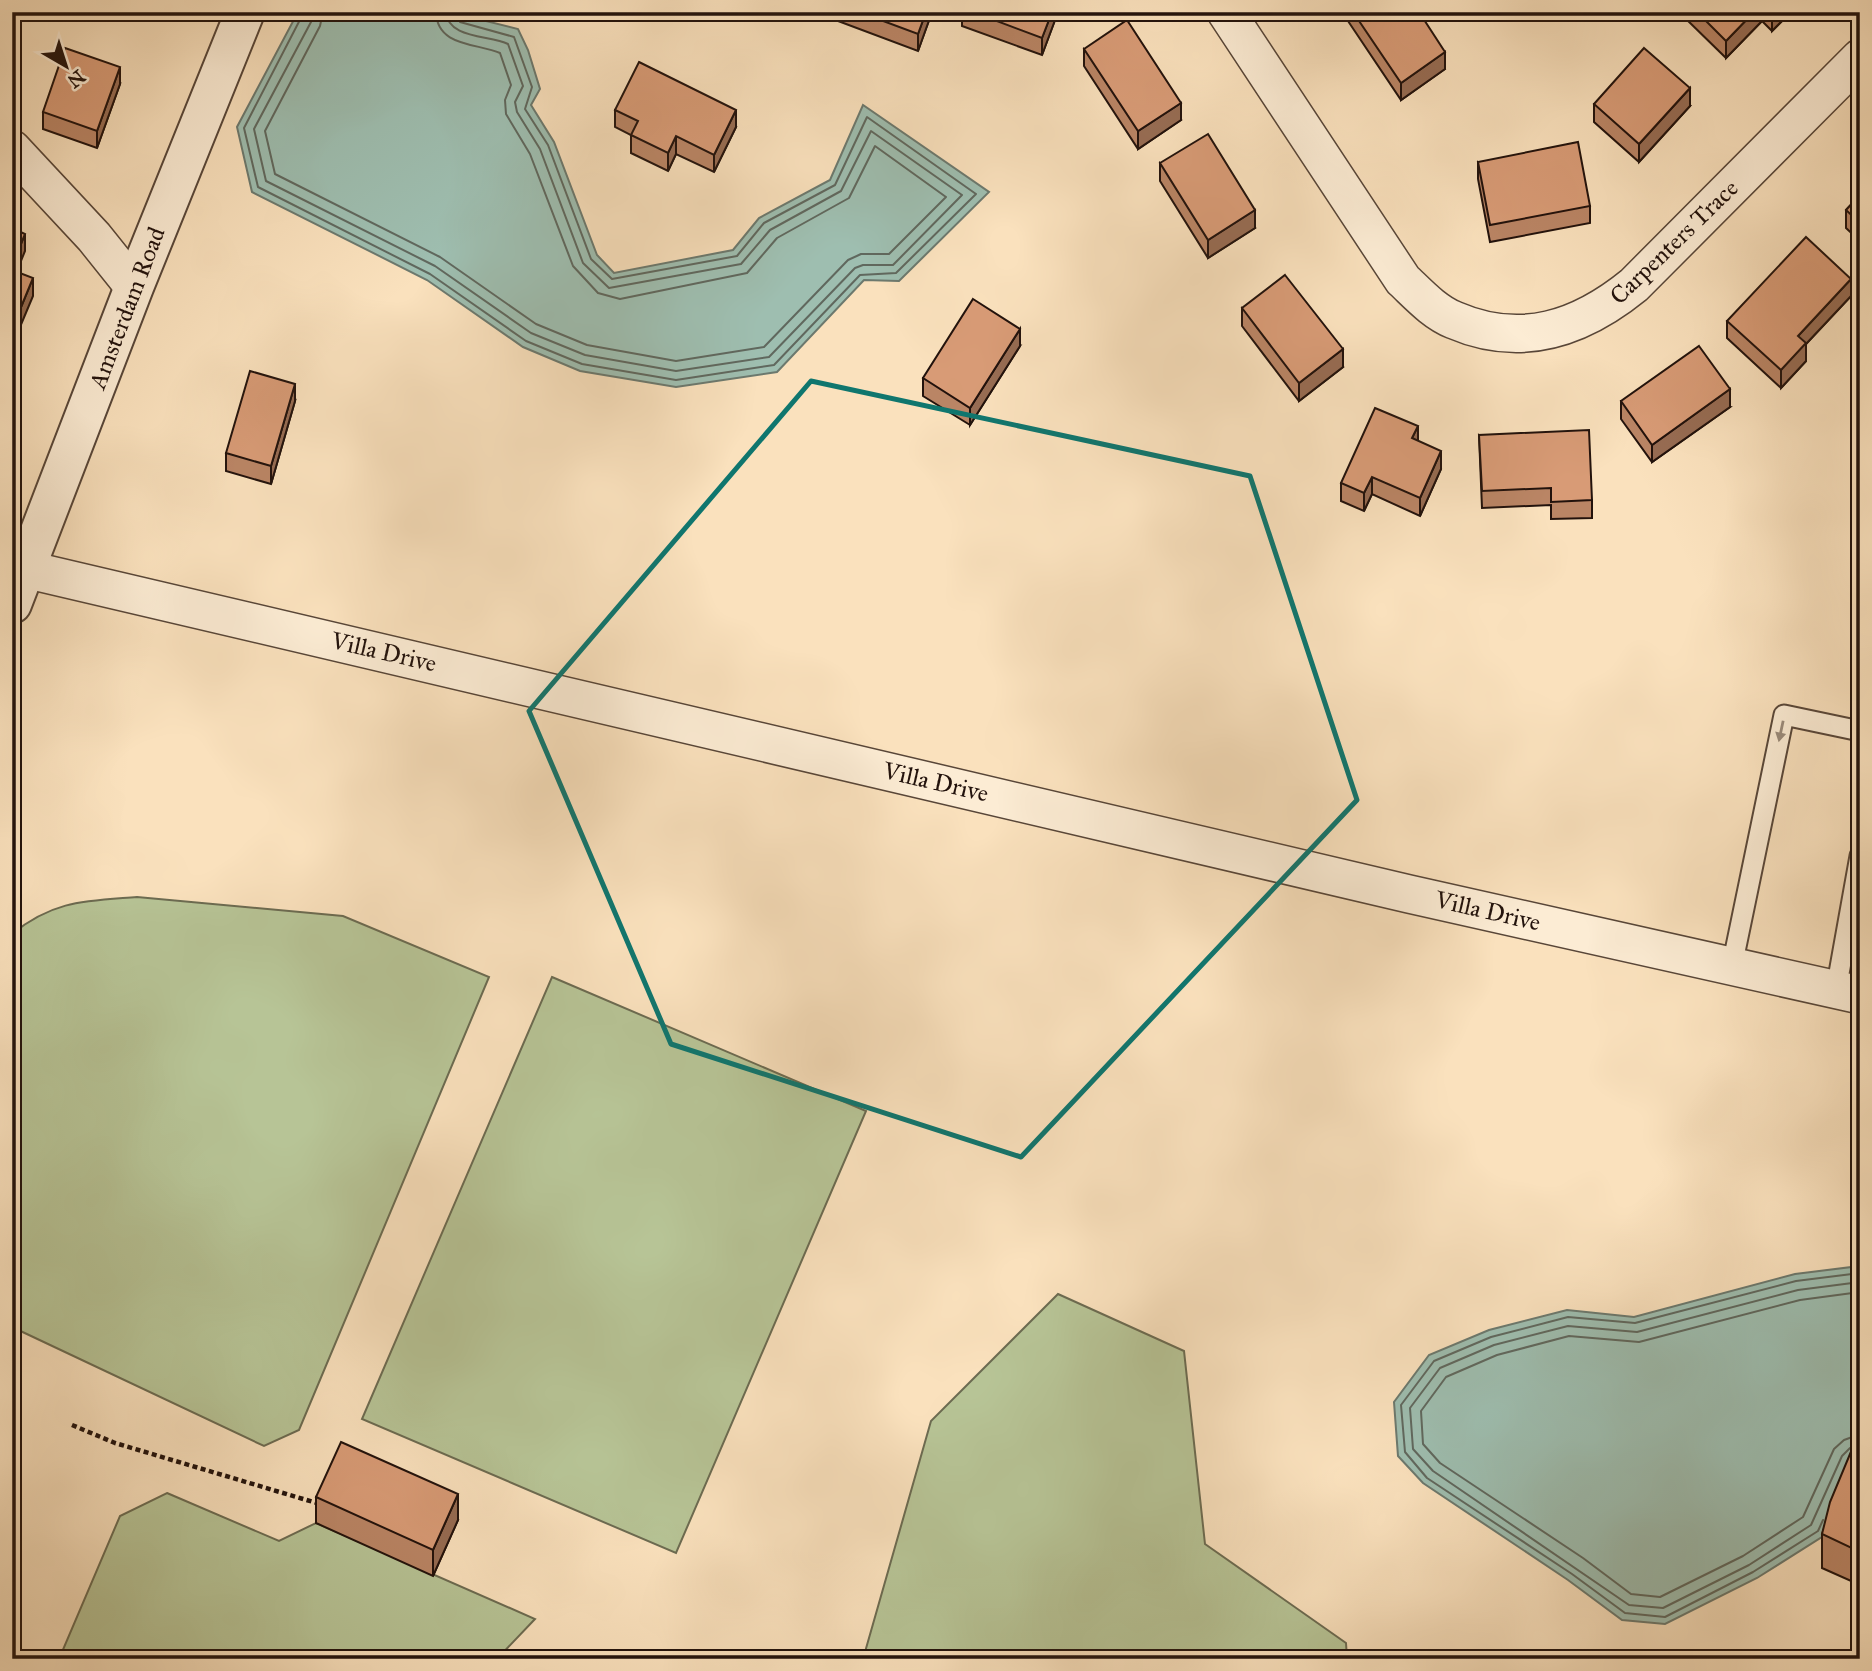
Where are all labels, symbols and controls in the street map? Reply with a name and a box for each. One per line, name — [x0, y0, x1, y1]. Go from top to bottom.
north arrow — [32, 32, 102, 102]
text: N — [63, 65, 90, 93]
street label: Carpenters Trace — [1604, 173, 1744, 311]
street label: Amsterdam Road — [82, 223, 172, 394]
street label: Villa Drive — [327, 625, 440, 679]
one-way arrow — [1776, 720, 1787, 742]
street label: Villa Drive — [879, 755, 992, 809]
street label: Villa Drive — [1431, 884, 1544, 938]

